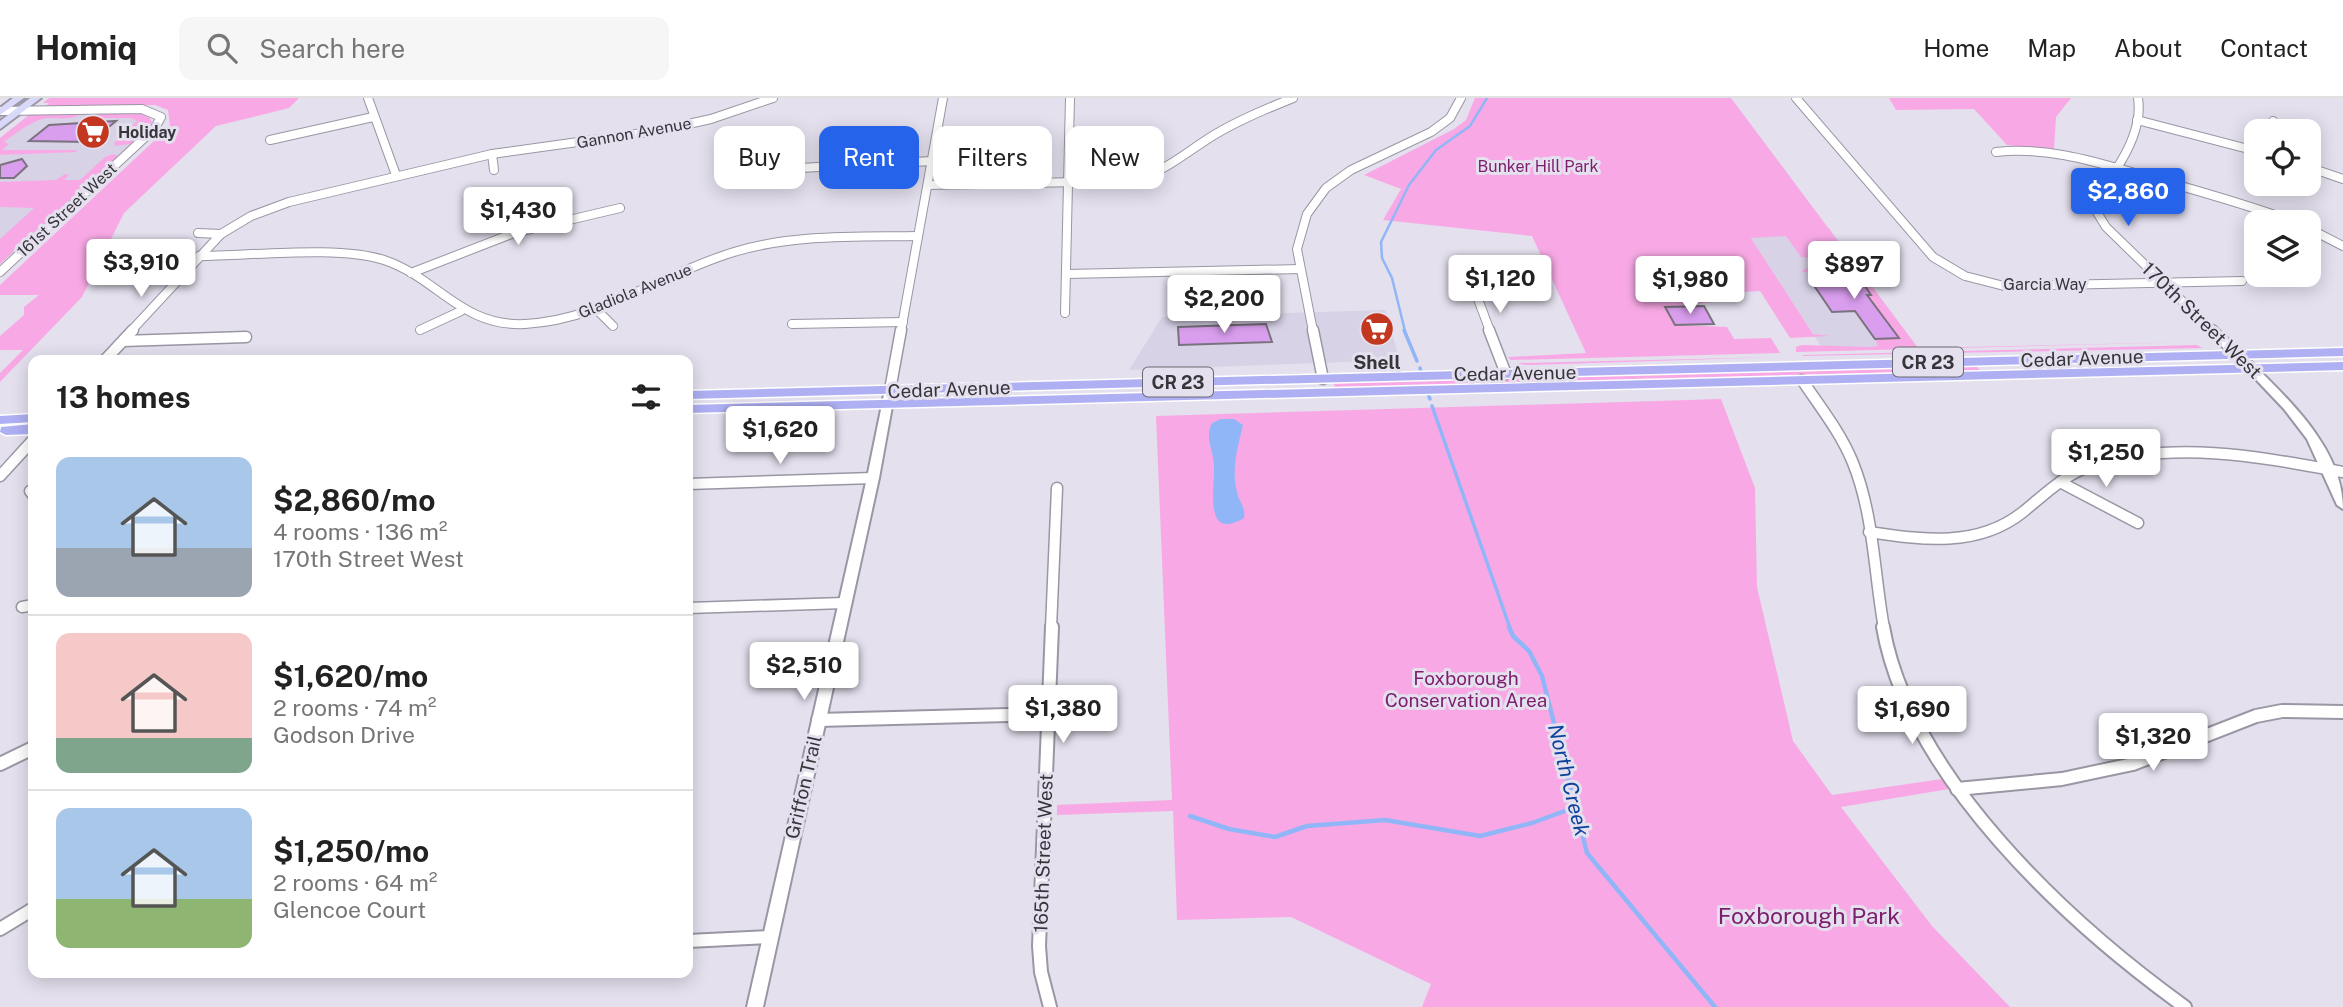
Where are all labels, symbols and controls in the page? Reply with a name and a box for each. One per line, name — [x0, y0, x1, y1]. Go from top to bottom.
search box — [179, 17, 669, 80]
text: Homiq — [35, 29, 137, 67]
icon: search — [203, 29, 241, 67]
text: Search here — [259, 33, 405, 64]
text: Home — [1923, 34, 1989, 62]
text: Map — [2027, 34, 2076, 62]
text: About — [2114, 34, 2182, 62]
text: Contact — [2220, 34, 2308, 62]
supermarket icon: Holiday — [74, 113, 112, 151]
street label: Gannon Avenue — [575, 114, 693, 152]
map controls — [2244, 119, 2321, 287]
button: locate — [2244, 119, 2321, 196]
place label: Holiday — [118, 123, 176, 142]
chip: Buy — [714, 126, 805, 189]
chip: Rent — [819, 126, 919, 189]
chip: Filters — [933, 126, 1052, 189]
chip: New — [1066, 126, 1164, 189]
park label: Bunker Hill Park — [1478, 157, 1598, 176]
street label: 161st Street West — [13, 159, 121, 261]
pin: $2,860 — [2071, 169, 2185, 228]
text: $2,860 — [2087, 177, 2169, 204]
pin: $1,430 — [461, 188, 575, 247]
text: $1,430 — [480, 196, 556, 223]
button: layers — [2244, 210, 2321, 287]
pin: $3,910 — [84, 240, 198, 299]
pin: $897 — [1813, 242, 1895, 301]
text: $3,910 — [102, 248, 180, 275]
text: $897 — [1824, 250, 1884, 277]
pin: $1,120 — [1443, 256, 1557, 315]
pin: $1,980 — [1633, 256, 1747, 316]
street label: 170th Street West — [2138, 257, 2266, 383]
street label: Gladiola Avenue — [576, 260, 694, 322]
text: $1,120 — [1464, 264, 1536, 291]
text: $1,980 — [1651, 265, 1729, 292]
pin: $2,200 — [1167, 275, 1281, 335]
street label: Garcia Way — [2003, 275, 2087, 294]
text: $2,200 — [1183, 284, 1265, 311]
supermarket icon: Shell — [1358, 310, 1396, 348]
street label: Cedar Avenue — [2020, 345, 2144, 371]
road number: CR 23 — [1893, 348, 1963, 376]
place label: Shell — [1353, 351, 1401, 373]
street label: Cedar Avenue — [1453, 361, 1577, 385]
road number: CR 23 — [1143, 368, 1213, 396]
street label: Cedar Avenue — [887, 376, 1011, 402]
icon: filters — [627, 378, 665, 416]
text: 13 homes — [56, 379, 191, 415]
pin: $1,620 — [723, 406, 837, 466]
text: $1,620 — [742, 415, 818, 442]
pin: $1,250 — [2049, 430, 2163, 489]
text: $1,250 — [2067, 438, 2145, 465]
text: $2,860/mo — [273, 482, 435, 518]
icon: home — [112, 485, 196, 569]
text: 4 rooms · 136 m² — [273, 518, 447, 545]
text: 170th Street West — [273, 545, 464, 572]
pin: $2,510 — [747, 642, 861, 702]
text: $2,510 — [766, 651, 842, 678]
text: $1,620/mo — [273, 658, 428, 694]
icon: home — [112, 661, 196, 745]
park label: Foxborough Conservation Area — [1385, 667, 1547, 711]
pin: $1,380 — [1006, 686, 1120, 745]
pin: $1,690 — [1855, 686, 1969, 746]
text: 2 rooms · 74 m² — [273, 694, 436, 721]
text: $1,380 — [1024, 694, 1102, 721]
text: $1,690 — [1874, 695, 1950, 722]
pin: $1,320 — [2096, 714, 2210, 773]
text: Godson Drive — [273, 721, 415, 748]
water label: North Creek — [1543, 721, 1595, 839]
text: $1,320 — [2115, 722, 2191, 749]
street label: Griffon Trail — [780, 733, 826, 841]
street label: 165th Street West — [1029, 773, 1057, 933]
text: $1,250/mo — [273, 833, 429, 869]
icon: home — [112, 836, 196, 920]
text: 2 rooms · 64 m² — [273, 869, 437, 896]
text: Glencoe Court — [273, 896, 426, 923]
park label: Foxborough Park — [1718, 902, 1900, 929]

